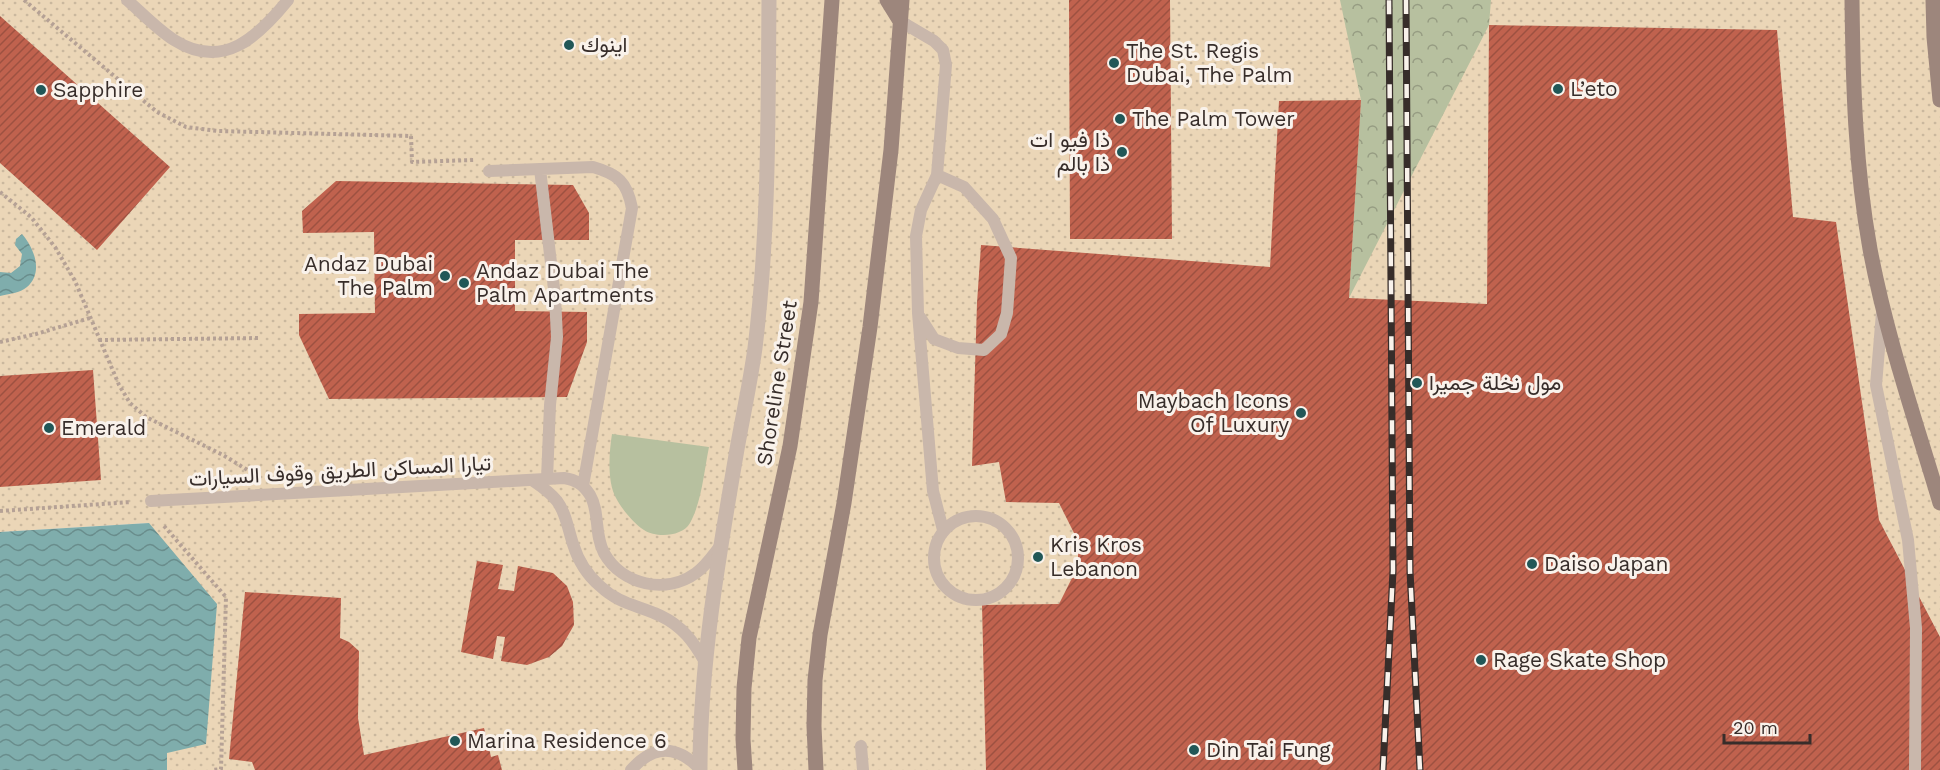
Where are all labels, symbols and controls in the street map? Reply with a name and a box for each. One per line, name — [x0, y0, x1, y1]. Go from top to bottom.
place label: اينوك — [581, 32, 627, 58]
marker: اينوك — [562, 38, 576, 52]
place label: The St. Regis Dubai, The Palm — [1126, 38, 1293, 87]
marker: The St. Regis Dubai, The Palm — [1107, 56, 1121, 70]
place label: L’eto — [1570, 76, 1618, 101]
place label: Sapphire — [53, 77, 143, 102]
marker: L’eto — [1551, 82, 1565, 96]
marker: Sapphire — [34, 83, 48, 97]
place label: The Palm Tower — [1132, 106, 1295, 131]
marker: The Palm Tower — [1113, 112, 1127, 126]
place label: ذا فيو ات ذا بالم — [1030, 127, 1110, 178]
marker: ذا فيو ات ذا بالم — [1115, 145, 1129, 159]
place label: Andaz Dubai The Palm — [304, 251, 433, 300]
place label: Andaz Dubai The Palm Apartments — [476, 258, 654, 307]
marker: Andaz Dubai The Palm — [438, 269, 452, 283]
marker: Andaz Dubai The Palm Apartments — [457, 276, 471, 290]
street label: Shoreline Street — [751, 298, 802, 467]
place label: مول نخلة جميرا — [1429, 370, 1561, 396]
marker: مول نخلة جميرا — [1410, 376, 1424, 390]
place label: Maybach Icons Of Luxury — [1138, 388, 1289, 437]
marker: Maybach Icons Of Luxury — [1294, 406, 1308, 420]
place label: Emerald — [61, 415, 146, 440]
marker: Emerald — [42, 421, 56, 435]
street label: تيارا المساكن الطريق وقوف السيارات — [188, 450, 492, 492]
place label: Kris Kros Lebanon — [1050, 532, 1142, 581]
marker: Kris Kros Lebanon — [1031, 550, 1045, 564]
place label: Daiso Japan — [1544, 551, 1668, 576]
marker: Daiso Japan — [1525, 557, 1539, 571]
place label: Rage Skate Shop — [1493, 647, 1666, 672]
marker: Rage Skate Shop — [1474, 653, 1488, 667]
scale bar — [1724, 707, 1810, 745]
text: 20 m — [1733, 717, 1778, 738]
place label: Marina Residence 6 — [467, 728, 667, 753]
marker: Marina Residence 6 — [448, 734, 462, 748]
place label: Din Tai Fung — [1206, 737, 1331, 762]
marker: Din Tai Fung — [1187, 743, 1201, 757]

